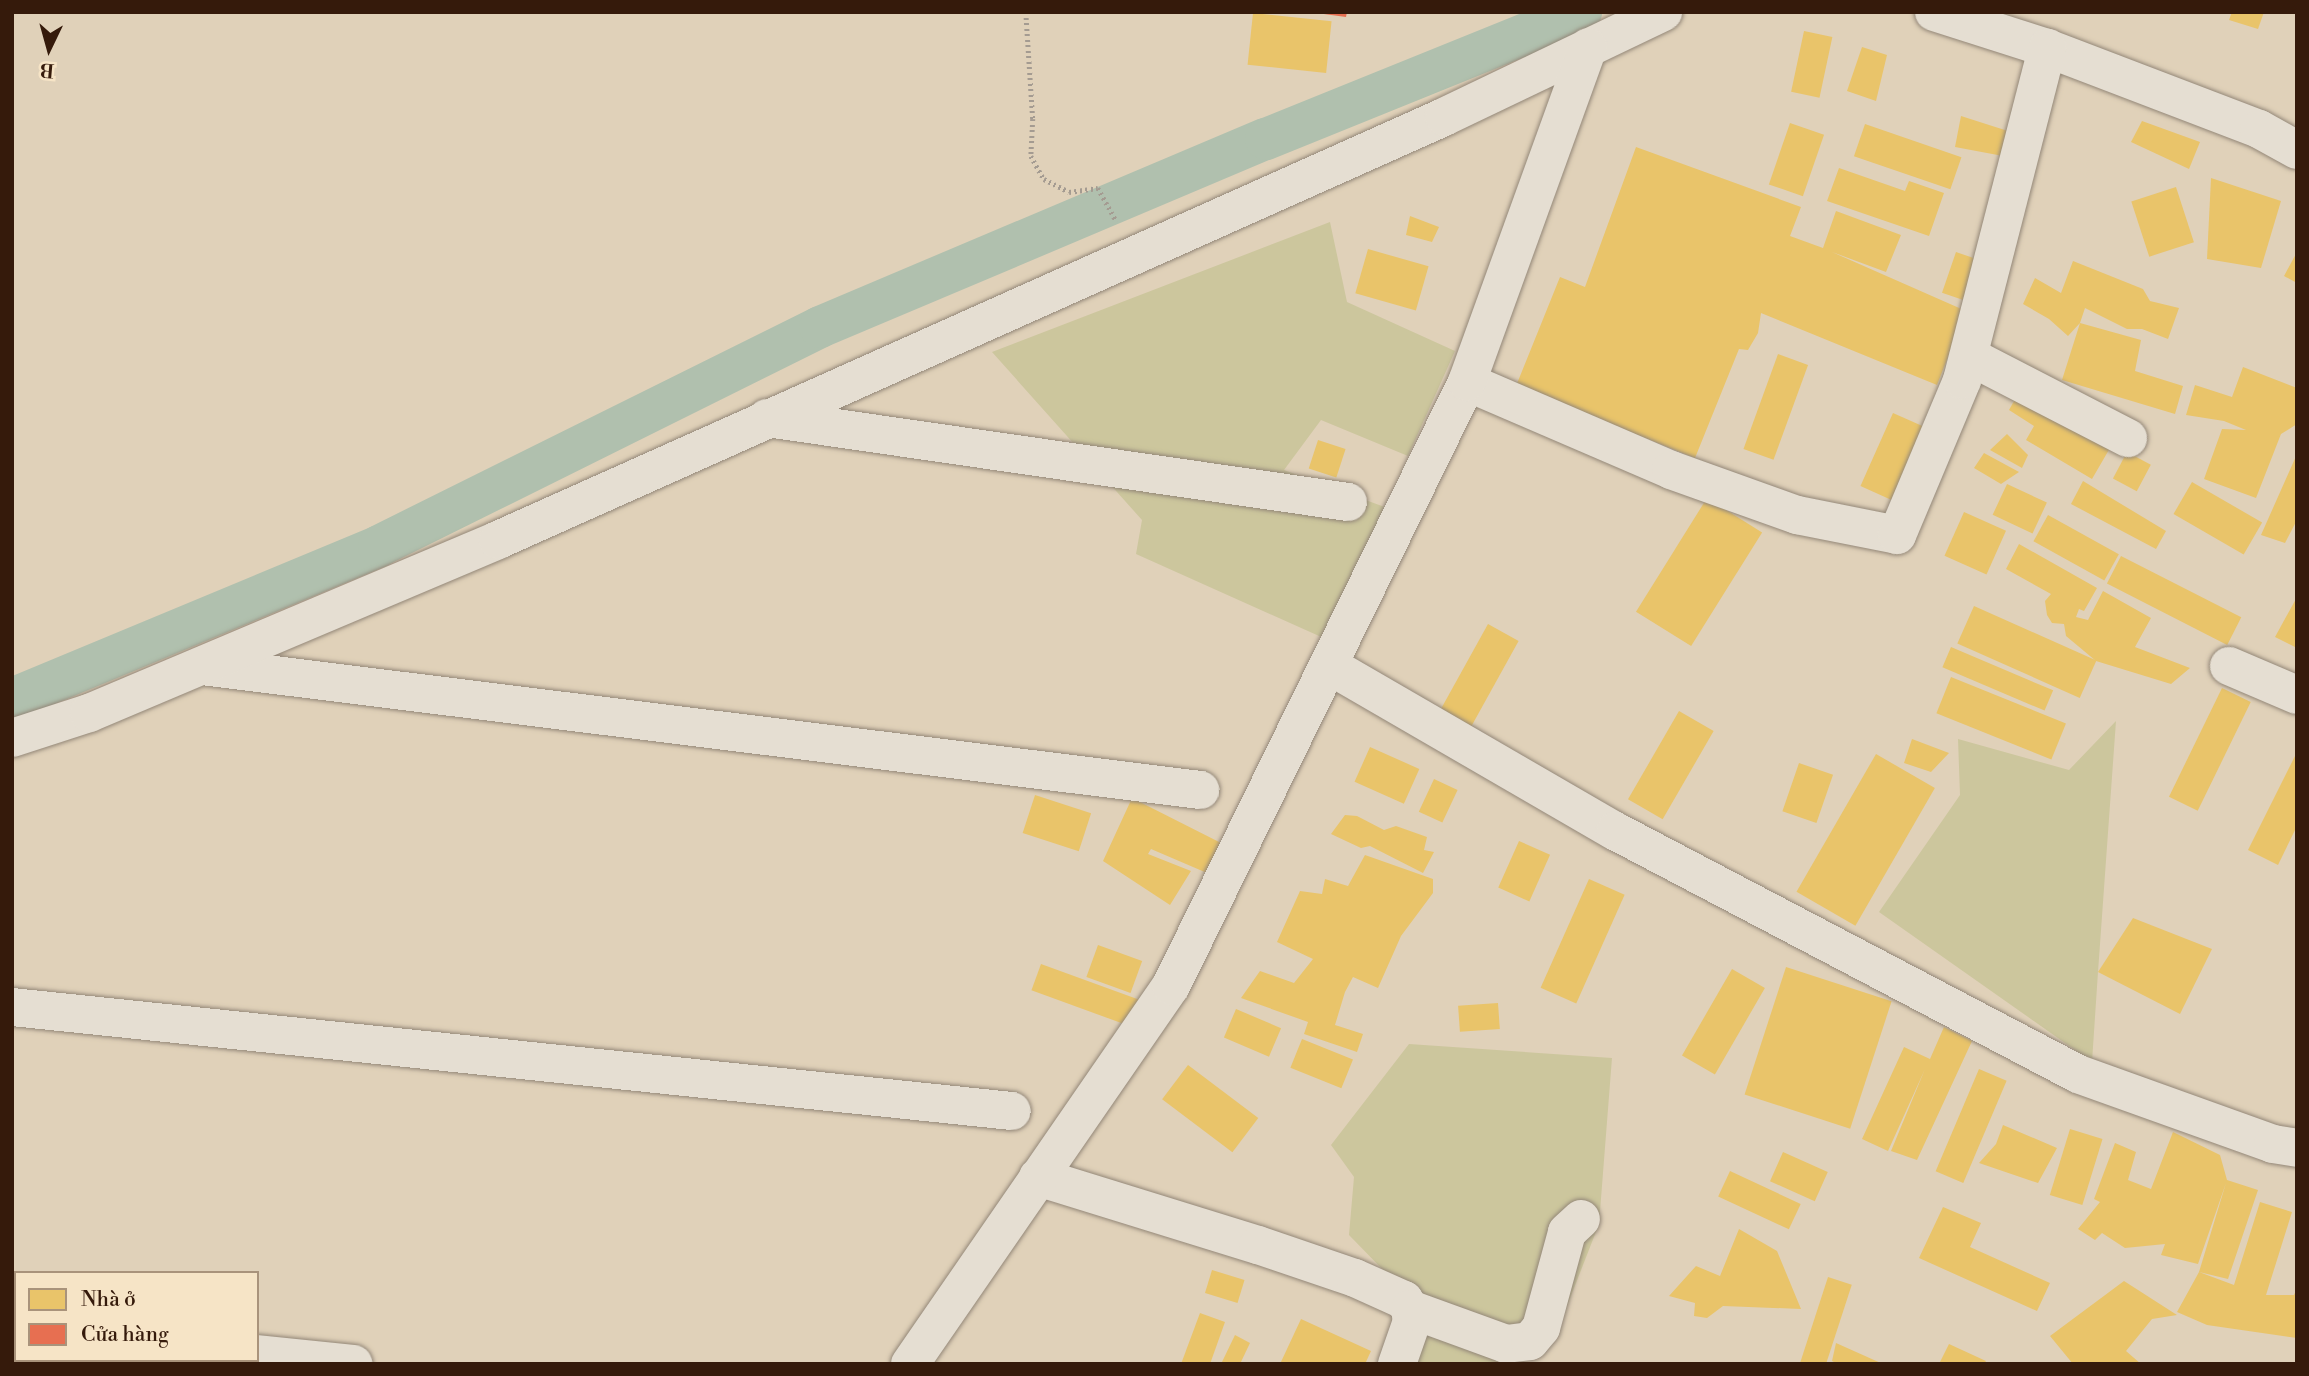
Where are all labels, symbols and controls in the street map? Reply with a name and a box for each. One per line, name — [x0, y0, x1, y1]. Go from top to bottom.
north arrow — [14, 14, 84, 84]
text: B — [39, 57, 55, 82]
legend — [14, 1271, 259, 1362]
text: Nhà ở — [81, 1287, 136, 1313]
text: Cửa hàng — [81, 1322, 169, 1348]

